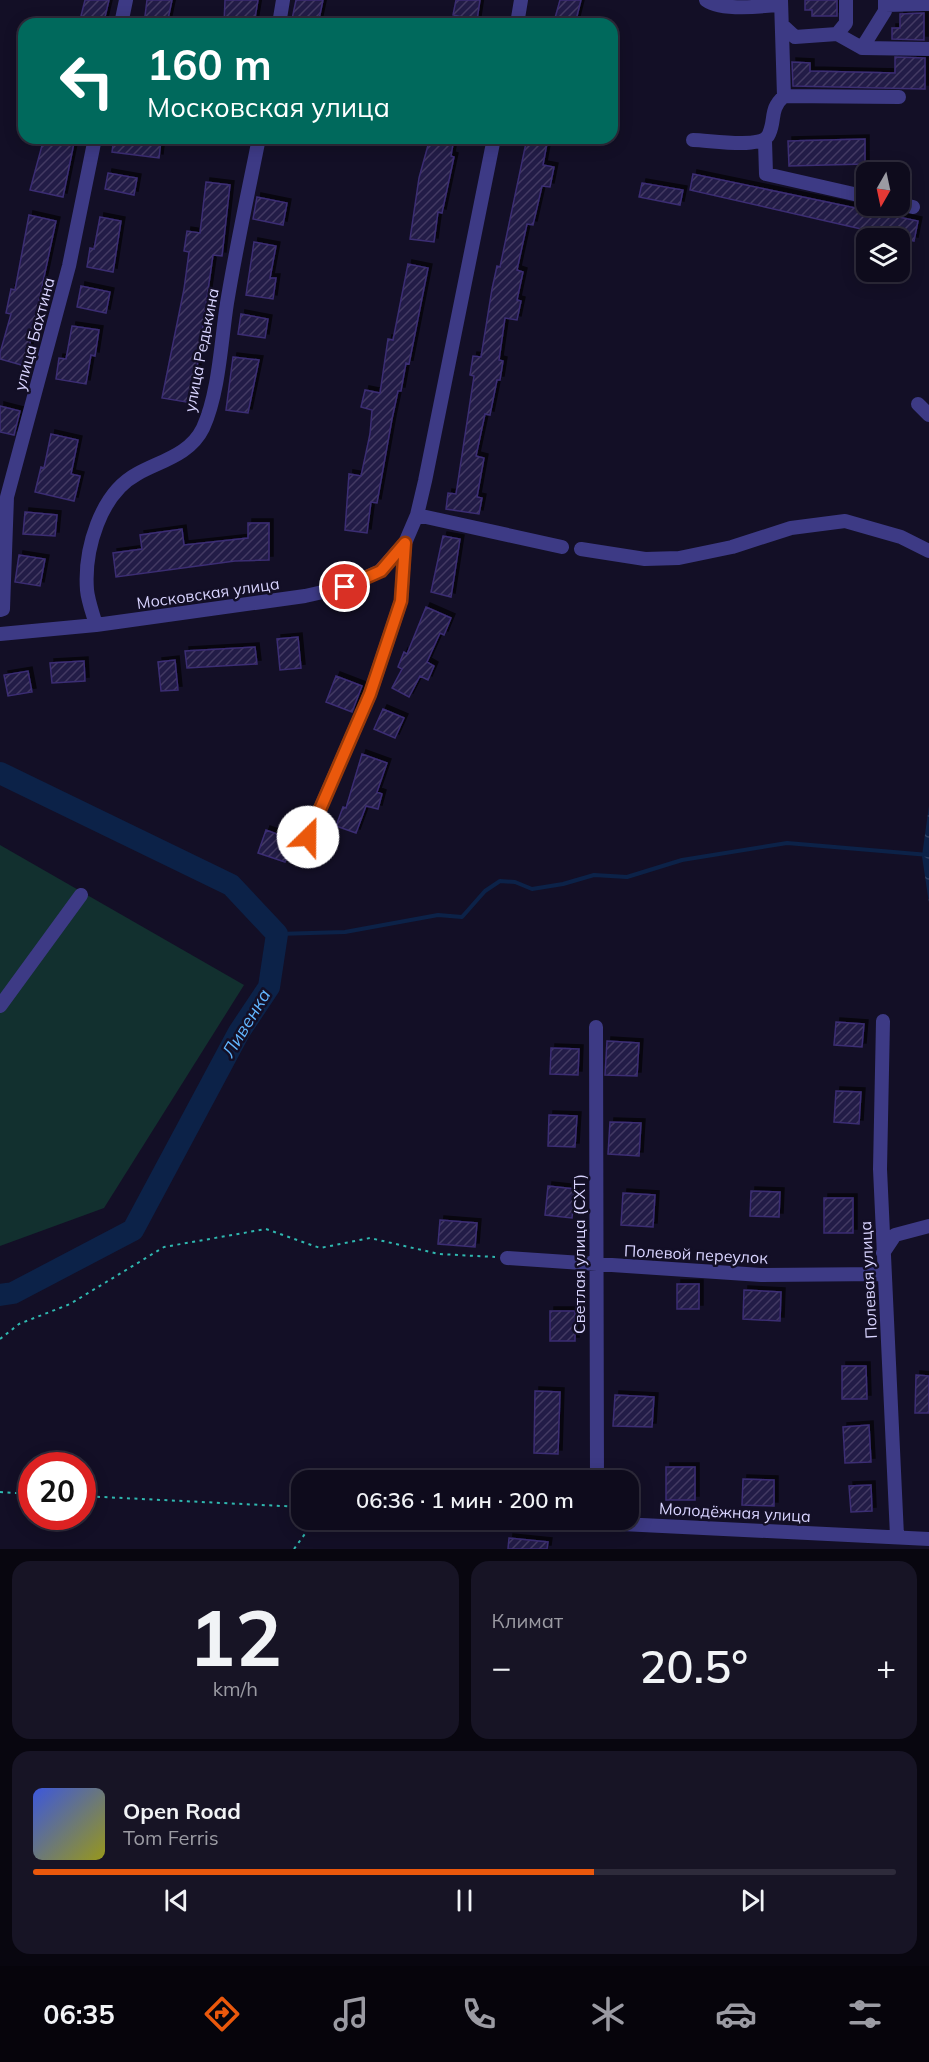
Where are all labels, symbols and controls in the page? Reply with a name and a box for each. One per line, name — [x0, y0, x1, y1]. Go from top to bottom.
text: 160 m — [147, 38, 272, 91]
icon: left — [48, 42, 126, 120]
text: Московская улица — [147, 90, 390, 124]
north arrow — [856, 162, 910, 216]
map controls — [856, 162, 910, 282]
button: layers — [856, 228, 910, 282]
street label: улица Бахтина — [9, 275, 59, 393]
street label: улица Редькина — [179, 286, 223, 414]
pin — [319, 561, 370, 612]
icon: arrive — [328, 570, 361, 603]
street label: Московская улица — [135, 573, 281, 613]
position arrow — [276, 805, 340, 869]
water label: Ливенка — [216, 985, 275, 1062]
street label: Светлая улица (СХТ) — [569, 1174, 589, 1334]
street label: Полевая улица — [855, 1221, 881, 1339]
street label: Полевой переулок — [624, 1240, 769, 1268]
speed limit sign: 20 — [18, 1452, 96, 1530]
text: 06:36 · 1 мин · 200 m — [356, 1486, 574, 1514]
street label: Молодёжная улица — [659, 1498, 811, 1526]
text: 12 — [188, 1588, 282, 1686]
text: Климат — [492, 1608, 563, 1633]
text: 20.5° — [639, 1638, 748, 1694]
text: − — [492, 1646, 511, 1687]
text: + — [876, 1646, 896, 1687]
text: km/h — [213, 1676, 258, 1701]
text: Open Road — [123, 1797, 241, 1825]
text: Tom Ferris — [123, 1825, 219, 1850]
icon: previous — [160, 1884, 193, 1917]
icon: pause — [448, 1884, 481, 1917]
icon: next — [736, 1884, 769, 1917]
icon: directions — [201, 1993, 243, 2035]
icon: music — [330, 1993, 372, 2035]
icon: phone — [458, 1993, 500, 2035]
icon: climate — [587, 1993, 629, 2035]
icon: car — [715, 1993, 757, 2035]
icon: filters — [844, 1993, 886, 2035]
text: 06:35 — [43, 1997, 115, 2031]

